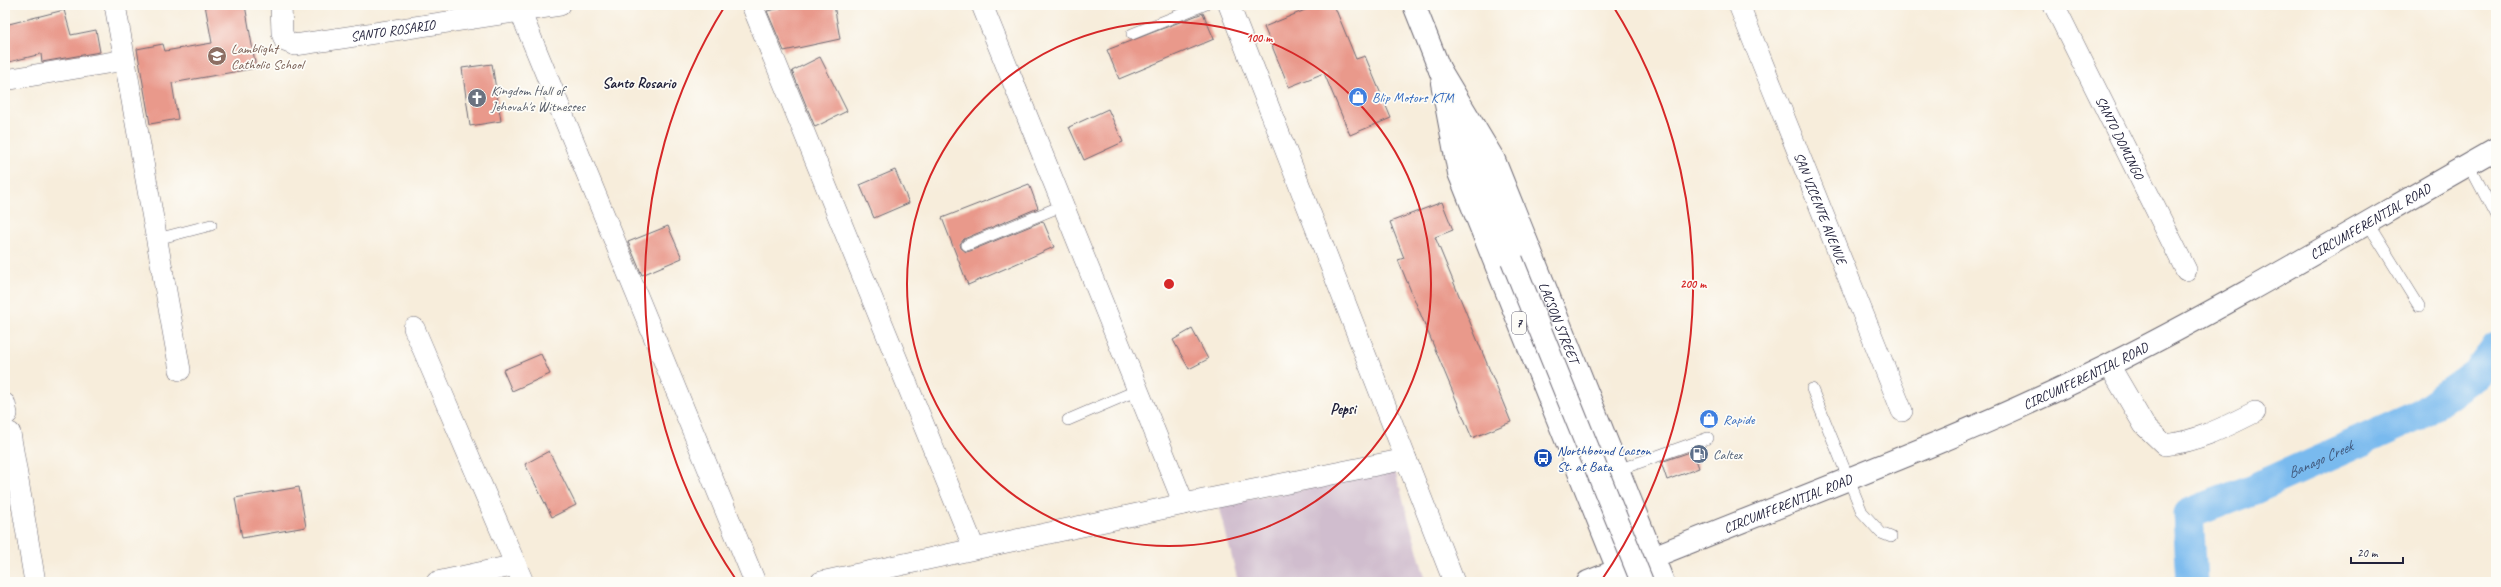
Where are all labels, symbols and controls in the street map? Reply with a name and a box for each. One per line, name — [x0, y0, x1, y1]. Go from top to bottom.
street label: SANTO ROSARIO — [349, 15, 438, 45]
text: 100 m — [1246, 30, 1273, 46]
place label: Lamblight Catholic School — [231, 40, 306, 73]
school or university icon: Lamblight Catholic School — [206, 45, 228, 67]
district label: Santo Rosario — [602, 74, 677, 93]
place label: Kingdom Hall of Jehovah's Witnesses — [490, 82, 586, 115]
shop icon: Blip Motors KTM — [1347, 86, 1369, 108]
church icon: Kingdom Hall of Jehovah's Witnesses — [466, 87, 488, 109]
place label: Blip Motors KTM — [1372, 89, 1455, 106]
street label: SANTO DOMINGO — [2092, 93, 2149, 184]
street label: SAN VICENTE AVENUE — [1790, 150, 1852, 269]
street label: CIRCUMFERENTIAL ROAD — [2307, 179, 2434, 263]
text: 200 m — [1680, 276, 1707, 292]
centre of rings — [1162, 277, 1176, 291]
street label: LACSON STREET — [1535, 279, 1584, 369]
road number: 7 — [1512, 312, 1526, 334]
street label: CIRCUMFERENTIAL ROAD — [2020, 338, 2152, 413]
district label: Pepsi — [1330, 400, 1358, 419]
shop icon: Rapide — [1698, 408, 1720, 430]
place label: Rapide — [1723, 411, 1756, 428]
water label: Banago Creek — [2285, 436, 2358, 482]
place label: Northbound Lacson St. at Bata — [1557, 442, 1652, 475]
fuel station icon: Caltex — [1688, 443, 1710, 465]
place label: Caltex — [1713, 446, 1743, 463]
bus stop icon: Northbound Lacson St. at Bata — [1532, 447, 1554, 469]
street label: CIRCUMFERENTIAL ROAD — [1721, 470, 1855, 536]
scale bar — [2351, 539, 2403, 565]
text: 20 m — [2357, 545, 2379, 561]

